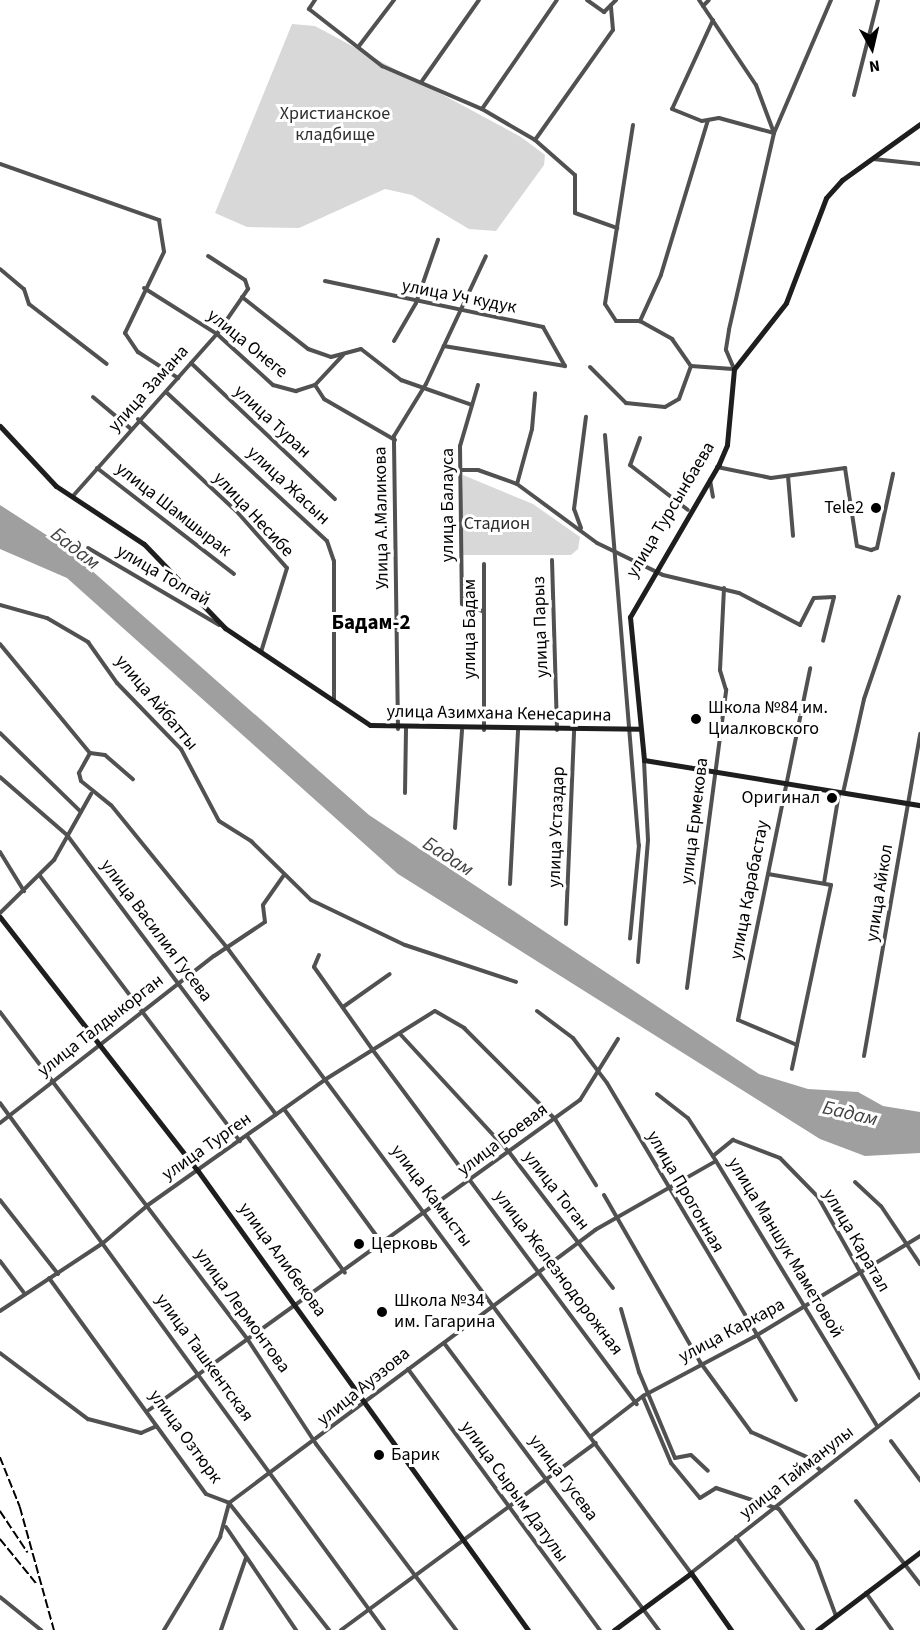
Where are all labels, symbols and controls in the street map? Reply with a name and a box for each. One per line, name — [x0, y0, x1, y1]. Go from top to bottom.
north arrow — [842, 18, 902, 78]
text: N — [868, 54, 881, 77]
park label: Христианское кладбище — [280, 104, 390, 146]
street label: улица Уч кудук — [400, 275, 518, 319]
street label: улица Онеге — [202, 305, 292, 383]
street label: улица Замана — [104, 341, 194, 437]
street label: улица Туран — [229, 381, 315, 463]
street label: улица Турсынбаева — [622, 438, 720, 582]
street label: улица Жасын — [242, 442, 334, 530]
street label: Улица А.Маликова — [370, 446, 394, 590]
street label: улица Балауса — [437, 448, 459, 562]
street label: улица Шамшырак — [111, 458, 235, 562]
street label: улица Несибе — [208, 468, 298, 562]
place label: Tele2 — [824, 497, 864, 519]
marker: Tele2 — [869, 501, 883, 515]
park label: Стадион — [464, 513, 530, 535]
water label: Бадам — [46, 522, 104, 576]
street label: улица Толгай — [112, 540, 214, 612]
street label: улица Парыз — [528, 576, 554, 678]
street label: улица Бадам — [459, 579, 481, 679]
district label: Бадам-2 — [331, 609, 411, 635]
street label: улица Айбатты — [110, 651, 202, 755]
place label: Школа №84 им. Циалковского — [708, 698, 828, 740]
street label: улица Азимхана Кенесарина — [386, 701, 612, 727]
marker: Школа №84 им. Циалковского — [689, 712, 703, 726]
street label: улица Ермекова — [677, 757, 713, 885]
street label: улица Устаздар — [544, 766, 570, 888]
place label: Оригинал — [742, 787, 820, 809]
marker: Оригинал — [825, 791, 839, 805]
street label: улица Карабастау — [726, 819, 774, 961]
water label: Бадам — [418, 832, 478, 882]
street label: улица Айкол — [862, 843, 898, 943]
street label: улица Василия Гусева — [95, 855, 217, 1007]
street label: улица Талдыкорган — [34, 970, 168, 1082]
water label: Бадам — [820, 1096, 880, 1132]
street label: улица Боевая — [454, 1099, 552, 1181]
street label: улица Турген — [158, 1108, 256, 1186]
street label: улица Прогонная — [641, 1127, 729, 1257]
street label: улица Камысты — [386, 1141, 476, 1251]
street label: улица Тоган — [518, 1147, 594, 1235]
street label: улица Маншук Маметовой — [723, 1154, 847, 1342]
street label: улица Железнодорожная — [489, 1186, 627, 1360]
street label: улица Каратал — [818, 1186, 894, 1296]
street label: улица Алибекова — [233, 1199, 331, 1321]
place label: Церковь — [371, 1233, 438, 1255]
marker: Церковь — [352, 1237, 366, 1251]
street label: улица Лермонтова — [190, 1245, 294, 1377]
street label: улица Ташкентская — [150, 1290, 258, 1426]
place label: Школа №34 им. Гагарина — [394, 1291, 495, 1334]
street label: улица Каркара — [675, 1294, 789, 1368]
marker: Школа №34 им. Гагарина — [375, 1305, 389, 1319]
street label: улица Ауэзова — [313, 1343, 415, 1431]
street label: улица Озтюрк — [144, 1386, 226, 1488]
street label: улица Сырым Датулы — [456, 1417, 572, 1567]
street label: улица Тайманулы — [736, 1422, 858, 1524]
street label: улица Гусева — [524, 1431, 602, 1525]
place label: Барик — [391, 1444, 440, 1466]
marker: Барик — [372, 1448, 386, 1462]

